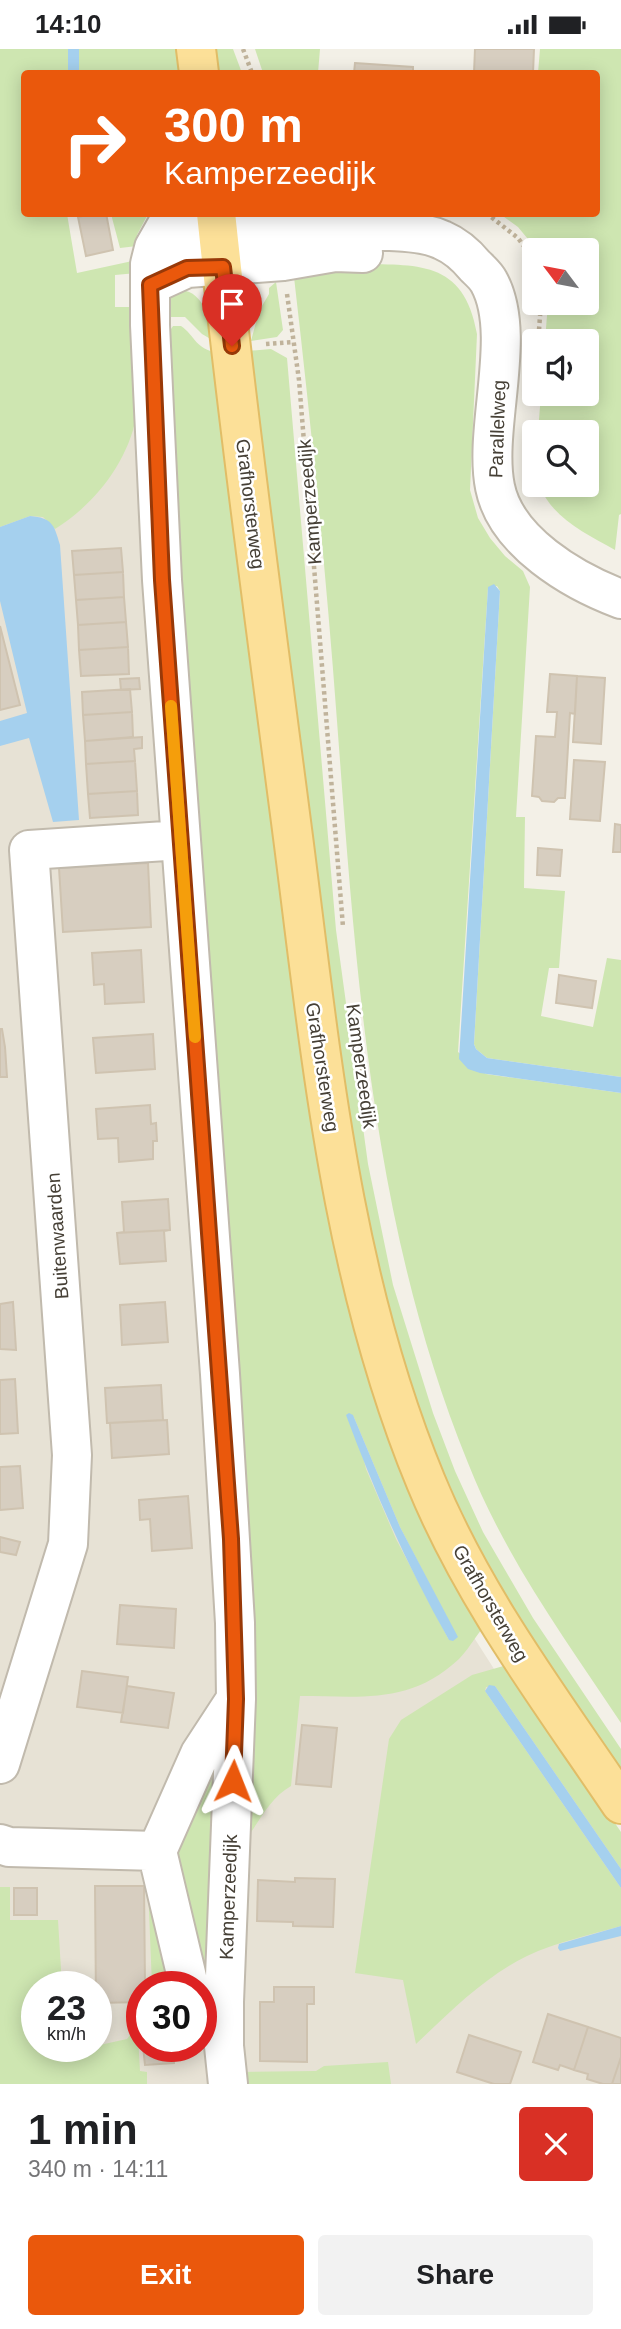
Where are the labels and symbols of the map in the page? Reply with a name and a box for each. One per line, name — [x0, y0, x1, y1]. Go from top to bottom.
north arrow — [522, 238, 598, 315]
pin — [202, 274, 262, 346]
street label: Parallelweg — [485, 380, 510, 478]
street label: Grafhorsterweg — [232, 438, 269, 570]
street label: Kamperzeedijk — [294, 438, 325, 565]
street label: Grafhorsterweg — [302, 1001, 343, 1133]
street label: Kamperzeedijk — [342, 1002, 381, 1130]
street label: Buitenwaarden — [43, 1172, 72, 1300]
street label: Grafhorsterweg — [449, 1541, 532, 1665]
position arrow — [196, 1744, 270, 1818]
street label: Kamperzeedijk — [216, 1833, 241, 1960]
speed limit sign: 30 — [126, 1971, 217, 2062]

